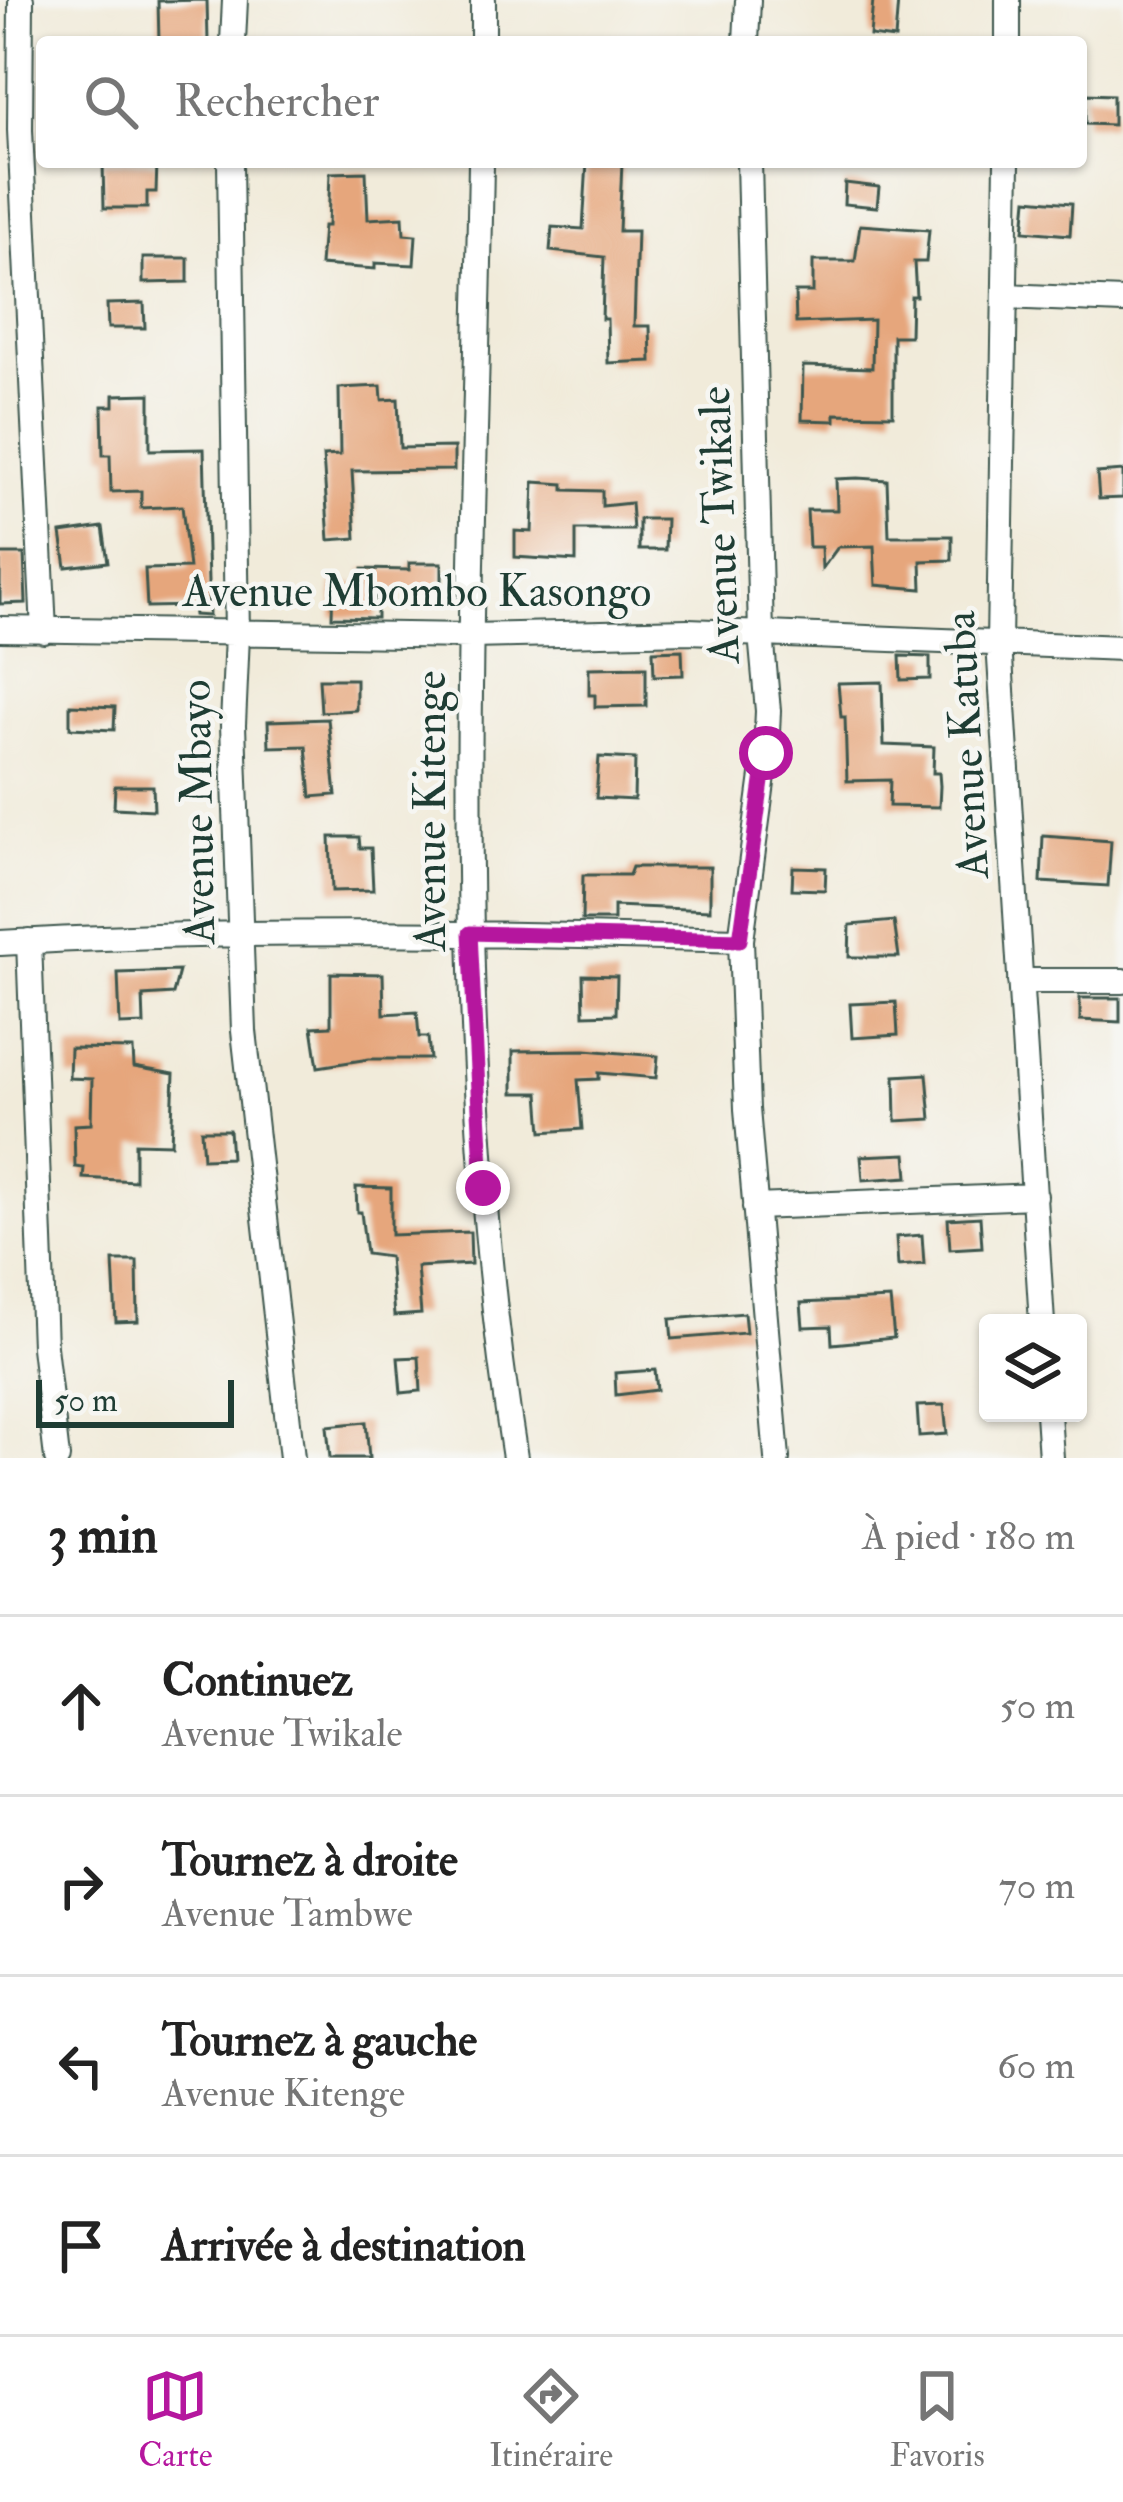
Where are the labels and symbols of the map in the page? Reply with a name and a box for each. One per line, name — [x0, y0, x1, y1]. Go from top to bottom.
street label: Avenue Twikale — [687, 385, 753, 666]
street label: Avenue Mbombo Kasongo — [182, 564, 651, 620]
street label: Avenue Katuba — [932, 609, 1002, 881]
street label: Avenue Kitenge — [403, 671, 459, 952]
street label: Avenue Mbayo — [168, 679, 228, 946]
route start — [739, 726, 793, 780]
route end — [456, 1161, 510, 1215]
scale bar — [36, 1374, 234, 1427]

